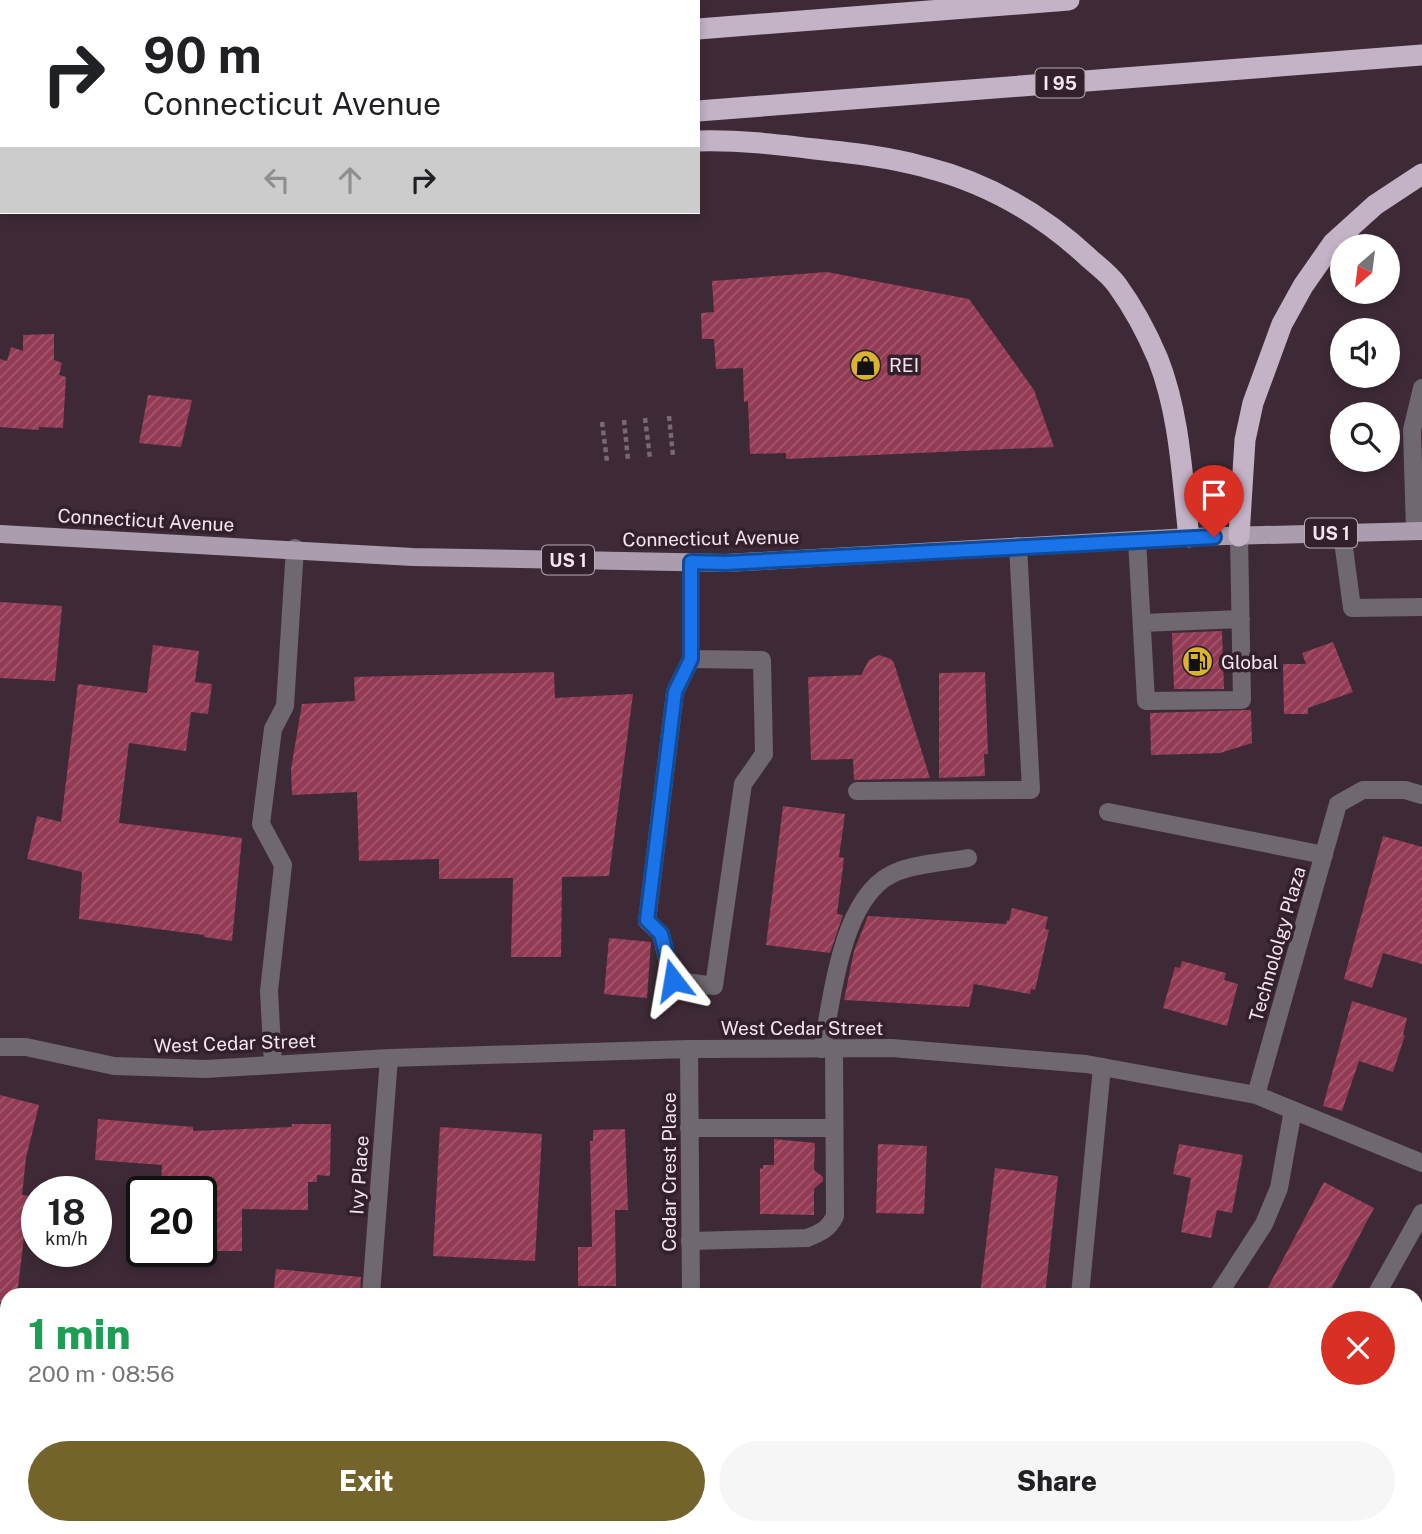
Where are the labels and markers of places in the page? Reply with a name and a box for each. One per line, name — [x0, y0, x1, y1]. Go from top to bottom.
shop icon: REI — [849, 348, 883, 382]
place label: REI — [889, 354, 919, 376]
pin — [1184, 465, 1244, 537]
fuel station icon: Global — [1181, 645, 1215, 679]
place label: Global — [1221, 651, 1278, 673]

